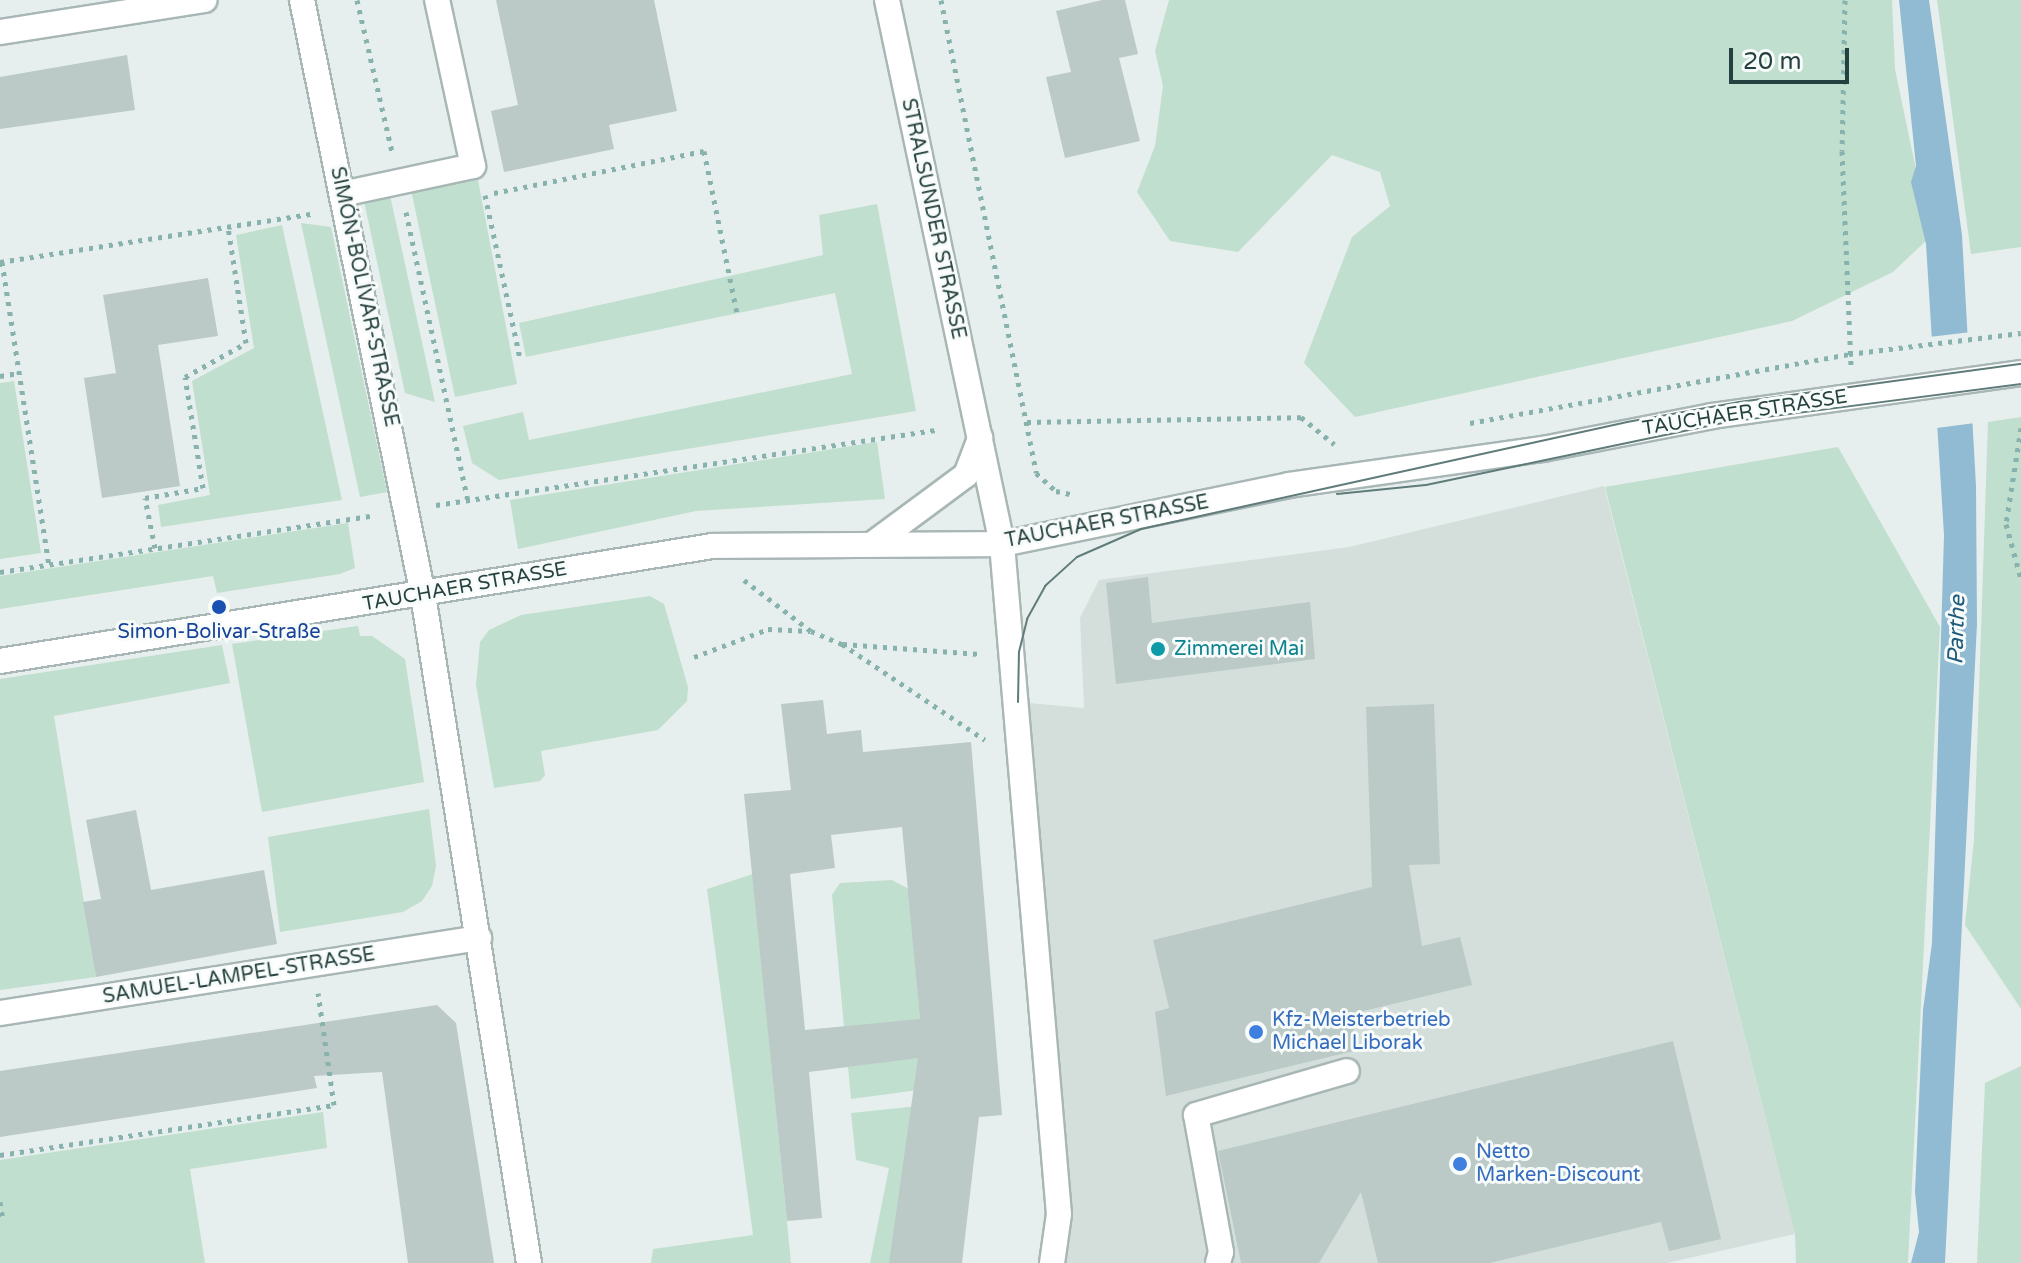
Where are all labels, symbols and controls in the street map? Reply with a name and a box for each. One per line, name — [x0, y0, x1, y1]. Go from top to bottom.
scale bar — [1733, 32, 1853, 82]
text: 20 m — [1743, 47, 1801, 76]
street label: STRALSUNDER STRASSE — [896, 96, 970, 342]
street label: SIMÓN-BOLÍVAR-STRASSE — [325, 165, 403, 429]
street label: TAUCHAER STRASSE — [1641, 385, 1849, 441]
street label: TAUCHAER STRASSE — [1003, 490, 1211, 554]
street label: TAUCHAER STRASSE — [361, 557, 569, 617]
water label: Parthe — [1943, 595, 1971, 665]
marker: Simon-Bolivar-Straße — [210, 598, 228, 616]
place label: Simon-Bolivar-Straße — [118, 620, 320, 644]
place label: Zimmerei Mai — [1174, 637, 1304, 661]
marker: Zimmerei Mai — [1149, 640, 1167, 658]
street label: SAMUEL-LAMPEL-STRASSE — [101, 943, 377, 1009]
place label: Kfz-Meisterbetrieb Michael Liborak — [1272, 1008, 1451, 1055]
marker: Kfz-Meisterbetrieb Michael Liborak — [1247, 1023, 1265, 1041]
place label: Netto Marken-Discount — [1476, 1140, 1640, 1187]
marker: Netto Marken-Discount — [1451, 1155, 1469, 1173]

